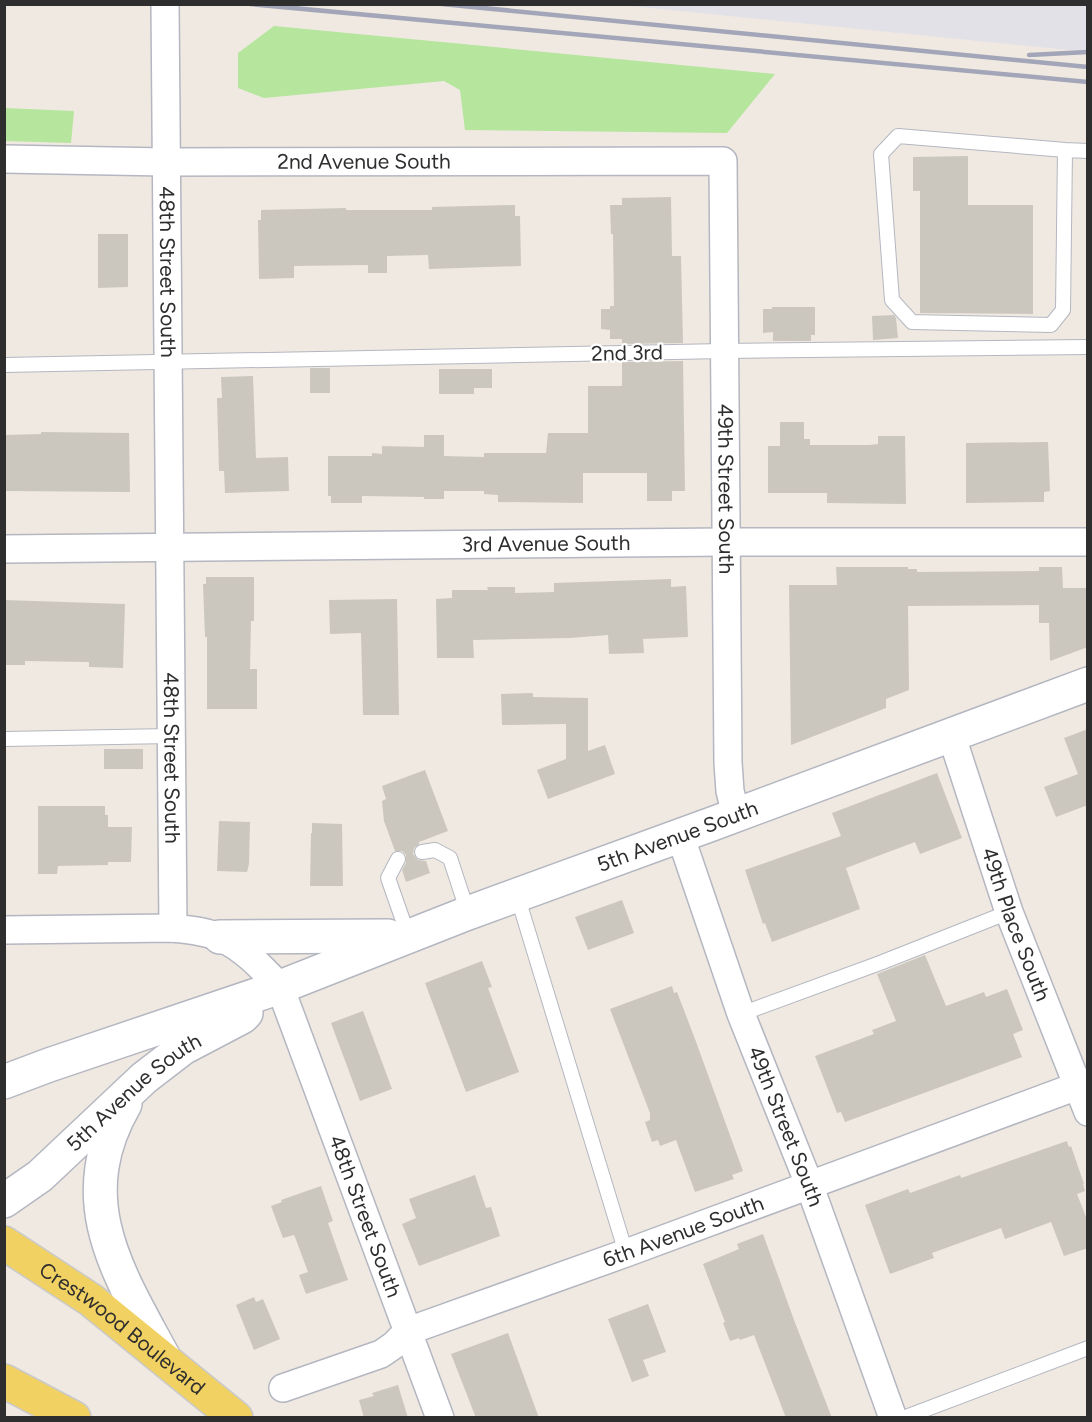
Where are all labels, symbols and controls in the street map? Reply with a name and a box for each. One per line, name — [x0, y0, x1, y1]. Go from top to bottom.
street label: 2nd Avenue South — [277, 148, 451, 174]
street label: 48th Street South — [155, 186, 181, 358]
street label: 2nd 3rd — [591, 339, 663, 366]
street label: 49th Street South — [713, 404, 739, 574]
street label: 3rd Avenue South — [461, 530, 630, 557]
street label: 48th Street South — [159, 672, 185, 844]
street label: 5th Avenue South — [593, 795, 761, 877]
street label: 49th Place South — [977, 844, 1056, 1004]
street label: 5th Avenue South — [61, 1028, 205, 1156]
street label: 49th Street South — [743, 1042, 829, 1210]
street label: 48th Street South — [324, 1131, 407, 1301]
street label: 6th Avenue South — [599, 1190, 767, 1272]
street label: Crestwood Boulevard — [35, 1257, 210, 1400]

